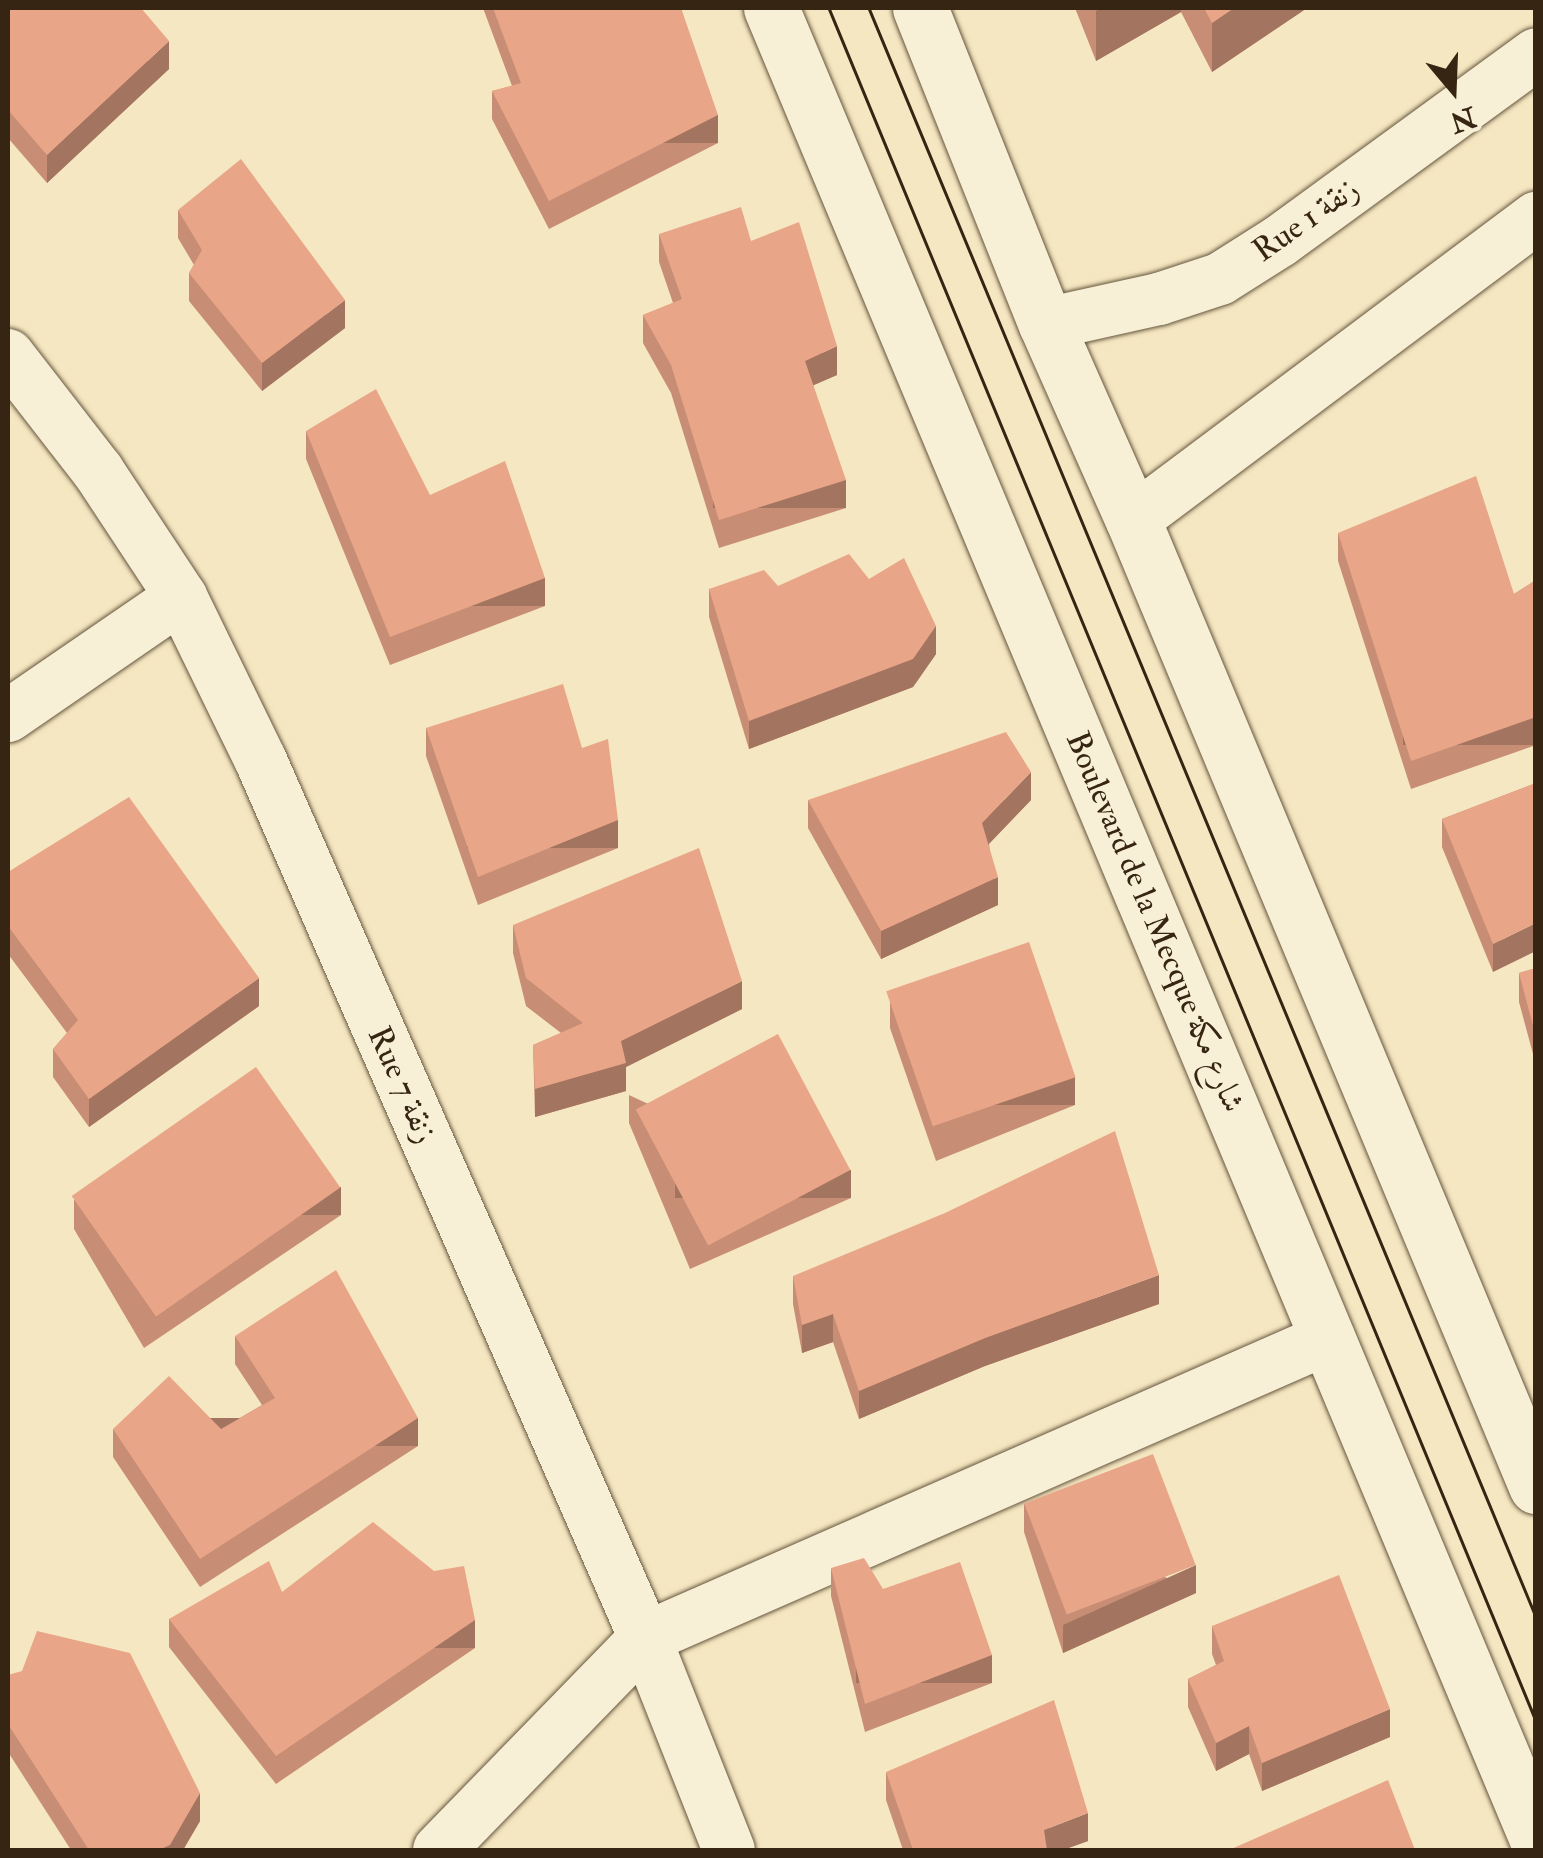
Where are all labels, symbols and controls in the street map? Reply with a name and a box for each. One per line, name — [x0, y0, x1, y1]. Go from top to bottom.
north arrow — [1403, 40, 1503, 140]
text: N — [1445, 98, 1480, 139]
street label: Rue 1 زنقة — [1246, 170, 1366, 270]
street label: Boulevard de la Mecque شارع مكة — [1057, 726, 1253, 1118]
street label: Rue 7 زنقة — [359, 1021, 445, 1149]

